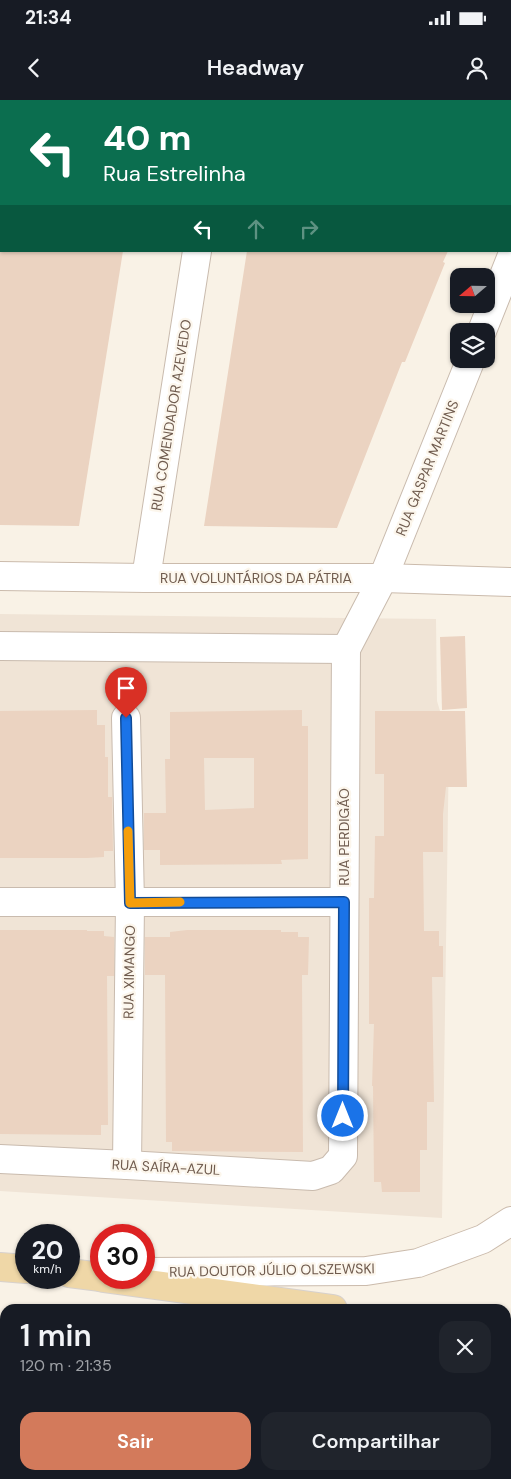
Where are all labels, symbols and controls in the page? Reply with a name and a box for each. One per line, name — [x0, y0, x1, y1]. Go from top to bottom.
text: 21:34 — [25, 5, 72, 30]
text: Headway — [207, 53, 304, 82]
icon: back — [20, 54, 48, 82]
icon: person — [463, 54, 491, 82]
text: 40 m — [103, 115, 192, 161]
icon: left — [20, 120, 85, 185]
text: Rua Estrelinha — [103, 159, 246, 188]
icon: left — [189, 215, 217, 243]
icon: ahead — [242, 215, 270, 243]
icon: right — [295, 215, 323, 243]
north arrow — [450, 268, 495, 312]
map controls — [450, 268, 495, 368]
street label: RUA COMENDADOR AZEVEDO — [147, 318, 195, 512]
button: layers — [450, 323, 495, 368]
street label: RUA GASPAR MARTINS — [392, 398, 462, 538]
street label: RUA VOLUNTÁRIOS DA PÁTRIA — [160, 569, 352, 587]
pin — [105, 667, 147, 718]
icon: arrive — [112, 674, 140, 702]
street label: RUA PERDIGÃO — [335, 788, 353, 886]
street label: RUA XIMANGO — [119, 925, 139, 1019]
position arrow — [316, 1089, 368, 1141]
street label: RUA SAÍRA-AZUL — [111, 1155, 221, 1179]
speed limit sign: 30 — [90, 1224, 155, 1289]
text: 20 — [32, 1234, 63, 1267]
street label: RUA DOUTOR JÚLIO OLSZEWSKI — [169, 1259, 375, 1281]
text: km/h — [33, 1261, 62, 1277]
text: 1 min — [20, 1316, 92, 1355]
button: close — [439, 1321, 491, 1373]
text: 120 m · 21:35 — [20, 1355, 112, 1376]
button: Sair — [20, 1412, 251, 1470]
button: Compartilhar — [261, 1412, 491, 1470]

